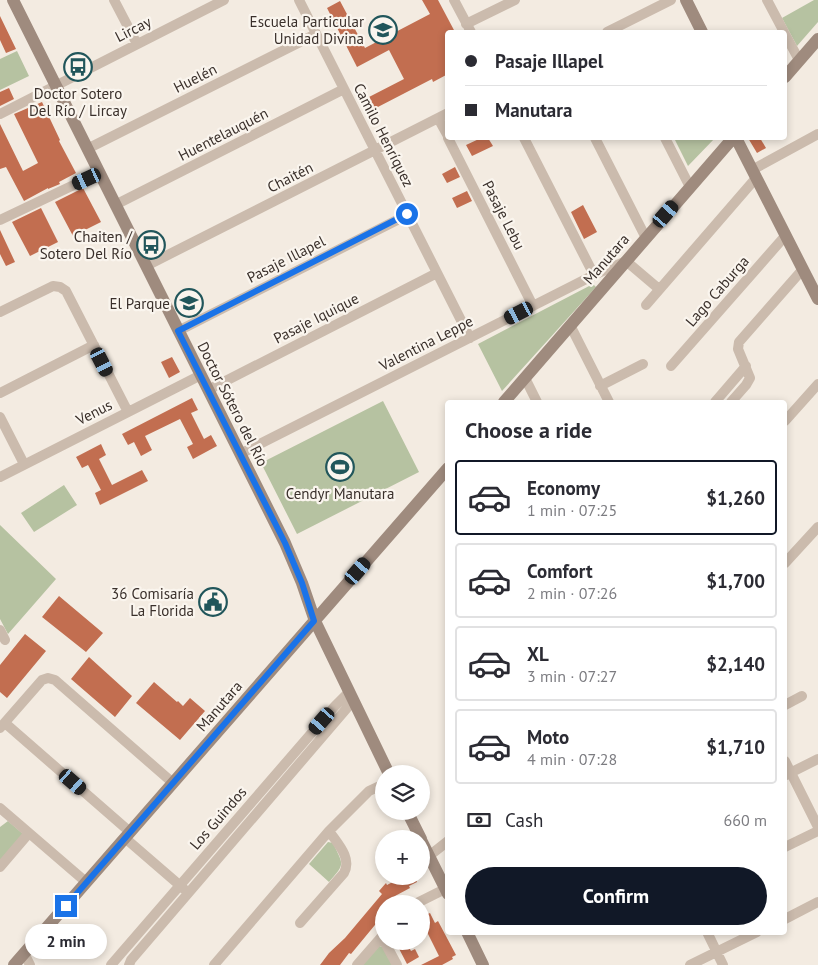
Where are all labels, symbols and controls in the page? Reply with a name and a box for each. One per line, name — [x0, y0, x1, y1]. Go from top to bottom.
street label: Lircay — [112, 12, 154, 46]
place label: Escuela Particular Unidad Divina — [250, 12, 364, 48]
school or university icon: Escuela Particular Unidad Divina — [368, 15, 398, 45]
text: Pasaje Illapel — [495, 49, 603, 73]
bus stop icon: Doctor Sotero Del Río / Lircay — [63, 52, 93, 82]
street label: Huelén — [170, 59, 220, 97]
street label: Camilo Henríquez — [350, 80, 418, 190]
place label: Doctor Sotero Del Río / Lircay — [29, 84, 127, 120]
text: Manutara — [495, 98, 572, 122]
street label: Huentelauquén — [175, 103, 271, 165]
street label: Chaitén — [264, 157, 316, 197]
car — [70, 166, 103, 192]
street label: Pasaje Lebu — [478, 177, 530, 253]
car — [650, 198, 681, 230]
route start — [396, 203, 418, 225]
place label: Chaiten / Sotero Del Río — [40, 227, 133, 263]
bus stop icon: Chaiten / Sotero Del Río — [136, 230, 166, 260]
street label: Manutara — [579, 230, 633, 288]
street label: Pasaje Illapel — [244, 231, 329, 287]
street label: Lago Caburga — [681, 252, 753, 330]
school or university icon: El Parque — [174, 288, 204, 318]
street label: Pasaje Iquique — [270, 288, 362, 348]
place label: El Parque — [109, 294, 170, 313]
car — [502, 300, 535, 326]
street label: Valentina Leppe — [375, 311, 476, 375]
street label: Doctor Sótero del Río — [193, 339, 273, 469]
car — [88, 345, 115, 379]
street label: Venus — [72, 395, 115, 430]
text: Choose a ride — [465, 416, 592, 444]
sports icon: Cendyr Manutara — [325, 452, 355, 482]
icon: car — [467, 475, 512, 520]
text: Economy — [527, 476, 600, 500]
place label: Cendyr Manutara — [286, 484, 394, 503]
text: $1,260 — [706, 486, 765, 510]
text: 1 min · 07:25 — [527, 500, 617, 520]
car — [342, 555, 373, 587]
icon: car — [467, 558, 512, 603]
text: Comfort — [527, 559, 593, 583]
text: $1,700 — [706, 569, 765, 593]
text: 2 min · 07:26 — [527, 583, 617, 603]
place label: 36 Comisaría La Florida — [111, 584, 194, 620]
public building icon: 36 Comisaría La Florida — [198, 587, 228, 617]
icon: car — [467, 641, 512, 686]
text: XL — [527, 642, 549, 666]
text: $2,140 — [706, 652, 765, 676]
text: 3 min · 07:27 — [527, 666, 617, 686]
street label: Manutara — [192, 677, 246, 735]
car — [306, 705, 337, 737]
icon: car — [467, 724, 512, 769]
text: Moto — [527, 725, 569, 749]
text: $1,710 — [706, 735, 765, 759]
text: 4 min · 07:28 — [527, 749, 617, 769]
map controls — [375, 765, 430, 950]
button: layers — [375, 765, 430, 820]
car — [56, 766, 89, 798]
street label: Los Guindos — [186, 783, 250, 853]
icon: cash — [465, 806, 493, 834]
text: Cash — [505, 808, 543, 832]
text: 660 m — [724, 810, 767, 830]
button: + — [375, 830, 430, 885]
button: Confirm — [465, 867, 767, 925]
route end — [55, 895, 77, 917]
button: − — [375, 895, 430, 950]
callout: 2 min — [25, 924, 107, 958]
text: 2 min — [46, 931, 86, 951]

